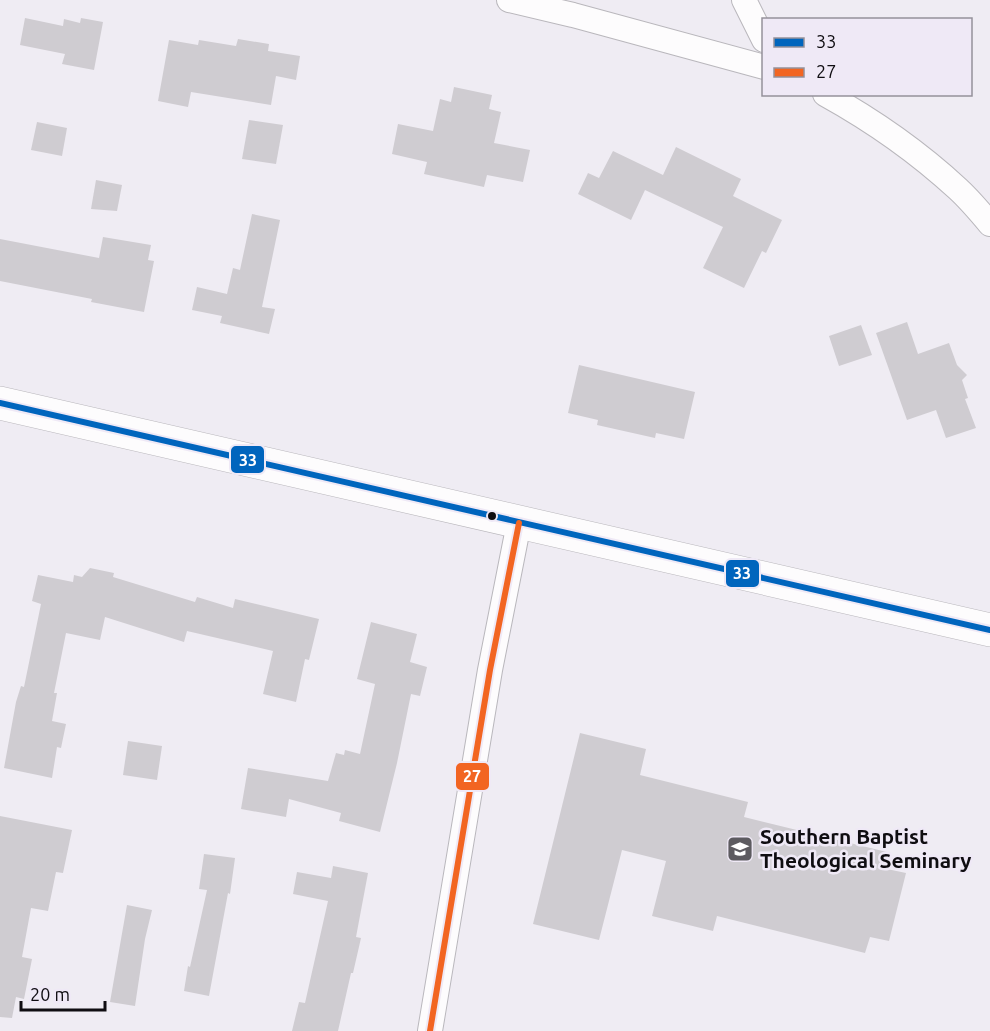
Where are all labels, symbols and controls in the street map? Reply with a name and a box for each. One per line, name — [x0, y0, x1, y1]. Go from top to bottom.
legend — [762, 18, 972, 96]
text: 33 — [816, 31, 836, 51]
text: 27 — [816, 61, 836, 81]
line badge: 33 — [230, 445, 265, 474]
text: 33 — [239, 451, 257, 469]
unlabelled marker — [486, 510, 498, 522]
line badge: 33 — [725, 559, 760, 588]
text: 33 — [733, 564, 751, 582]
line badge: 27 — [455, 762, 490, 791]
text: 27 — [463, 767, 481, 785]
place label: Southern Baptist Theological Seminary — [760, 824, 972, 872]
school or university icon: Southern Baptist Theological Seminary — [725, 834, 755, 864]
scale bar — [21, 974, 105, 1012]
text: 20 m — [30, 984, 70, 1004]

